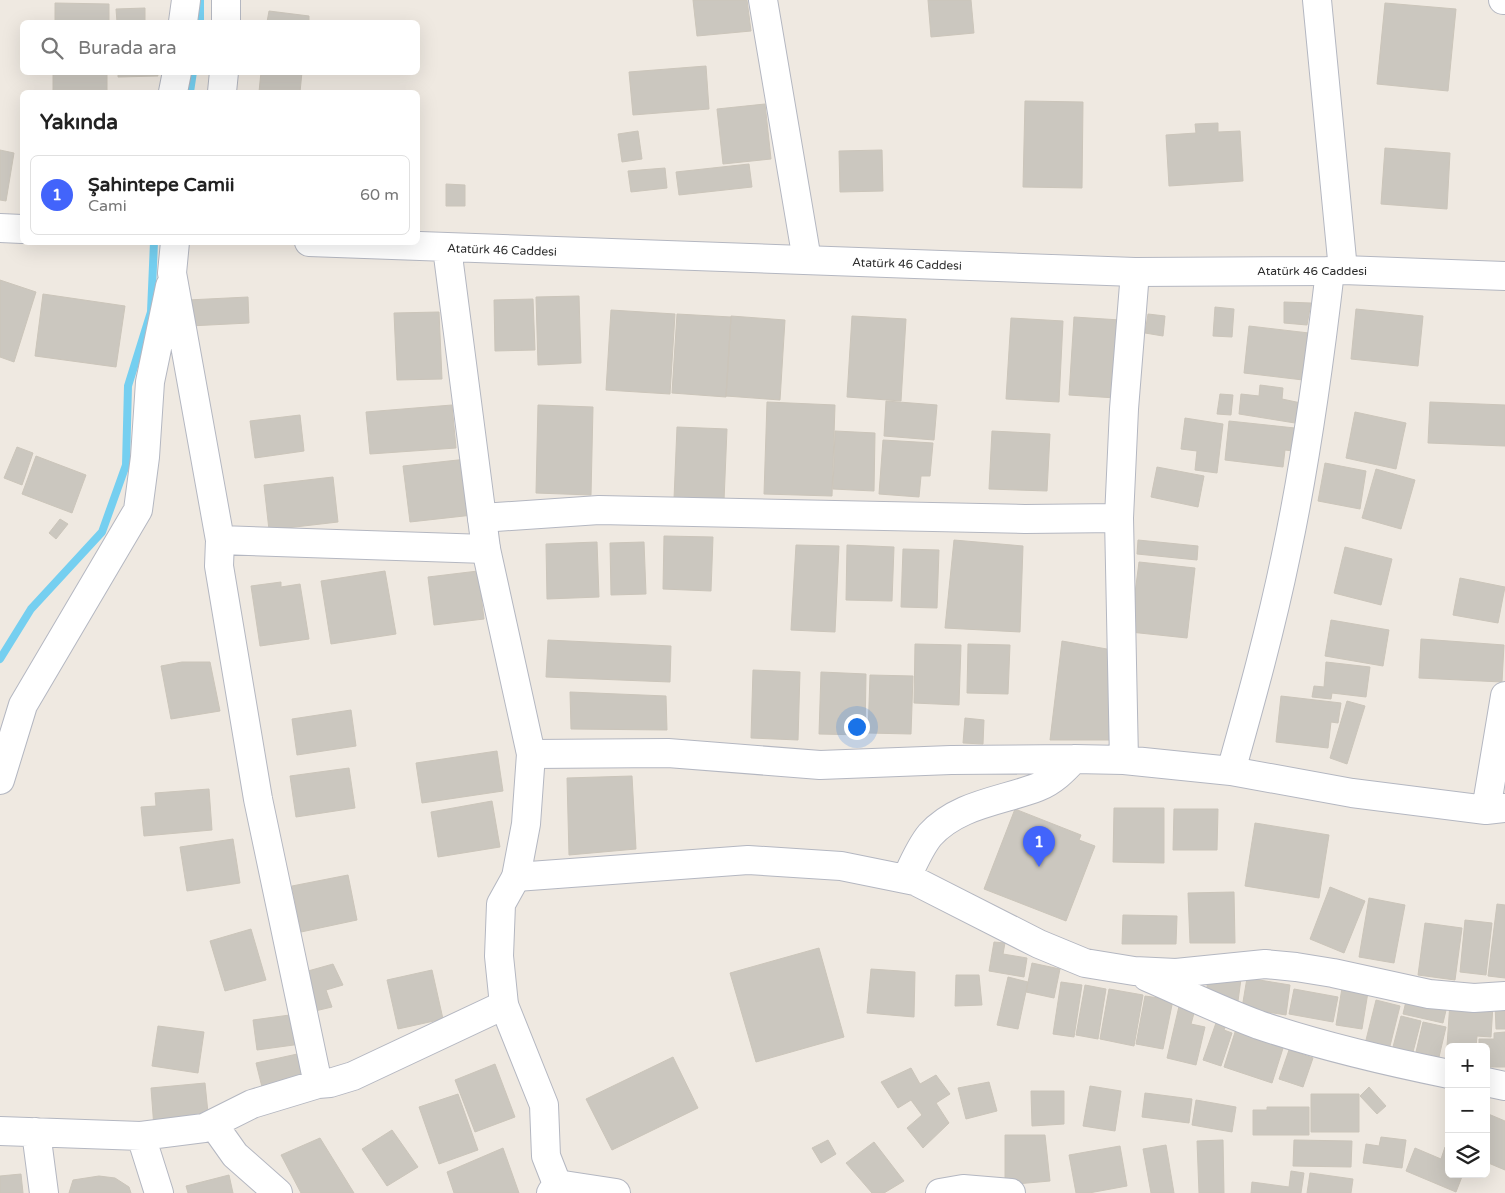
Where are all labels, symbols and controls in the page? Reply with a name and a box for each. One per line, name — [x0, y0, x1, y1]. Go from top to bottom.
search box — [20, 20, 420, 75]
icon: search — [38, 34, 66, 62]
text: Burada ara — [78, 37, 177, 59]
text: Yakında — [40, 110, 118, 135]
text: Şahintepe Camii — [88, 174, 234, 196]
text: 1 — [52, 185, 62, 205]
text: 60 m — [360, 185, 399, 205]
text: Cami — [88, 196, 127, 216]
street label: Atatürk 46 Caddesi — [447, 241, 557, 259]
street label: Atatürk 46 Caddesi — [852, 255, 962, 273]
street label: Atatürk 46 Caddesi — [1257, 264, 1367, 278]
your location — [844, 714, 870, 740]
pin: 1 — [1023, 826, 1055, 867]
map controls — [1445, 1043, 1490, 1178]
button: + — [1445, 1043, 1490, 1088]
button: − — [1445, 1088, 1490, 1133]
button: layers — [1445, 1133, 1490, 1178]

